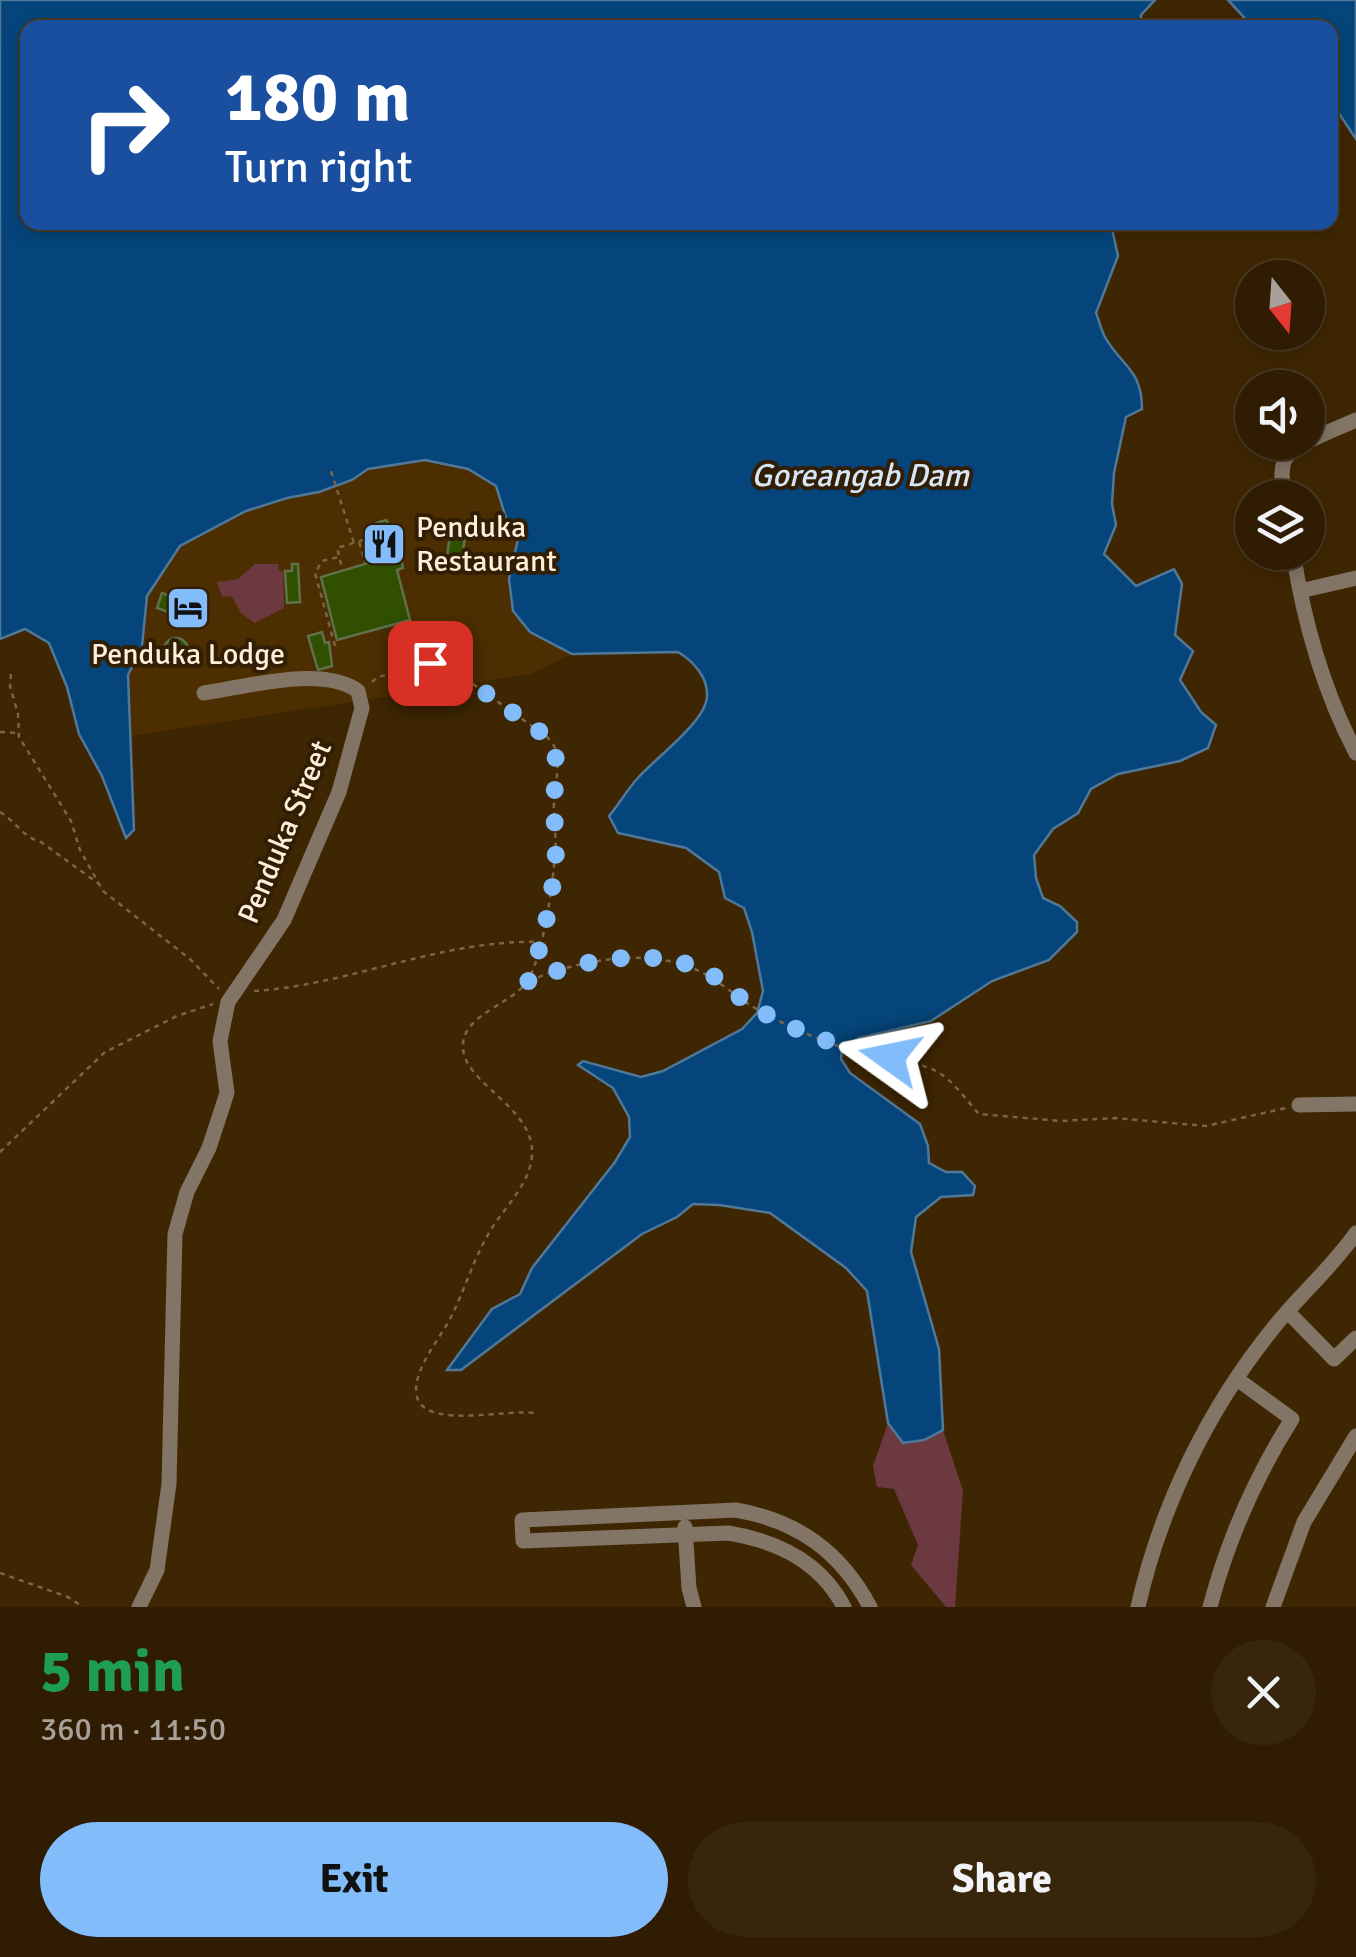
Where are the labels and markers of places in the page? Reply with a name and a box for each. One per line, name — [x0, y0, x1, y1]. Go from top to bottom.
place label: Penduka Restaurant — [416, 509, 557, 580]
restaurant icon: Penduka Restaurant — [361, 521, 407, 567]
hotel icon: Penduka Lodge — [165, 585, 211, 631]
pin — [388, 621, 473, 706]
place label: Penduka Lodge — [91, 636, 285, 673]

